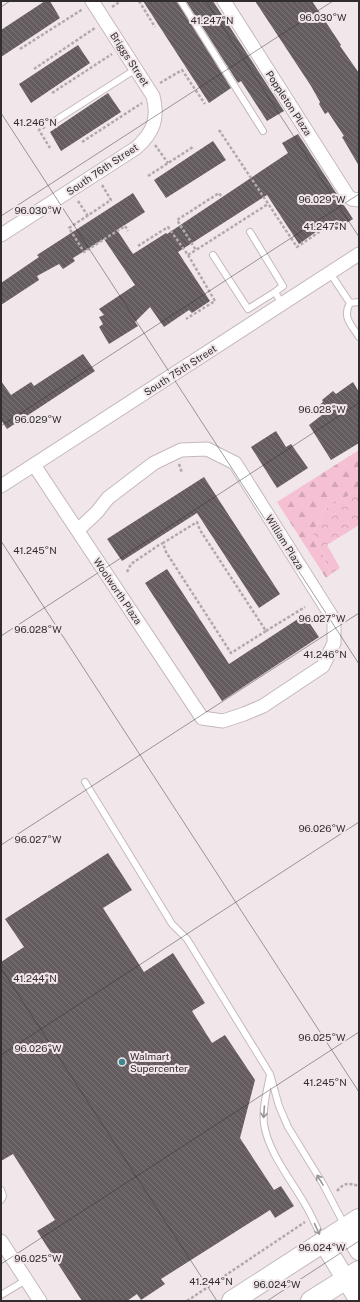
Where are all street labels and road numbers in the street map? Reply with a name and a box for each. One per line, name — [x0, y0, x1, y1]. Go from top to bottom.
street label: Briggs Street — [108, 30, 152, 88]
street label: Poppleton Plaza — [264, 68, 314, 138]
street label: South 76th Street — [64, 141, 140, 197]
street label: South 75th Street — [142, 342, 219, 398]
street label: William Plaza — [263, 512, 307, 572]
street label: Woolworth Plaza — [91, 555, 145, 627]

